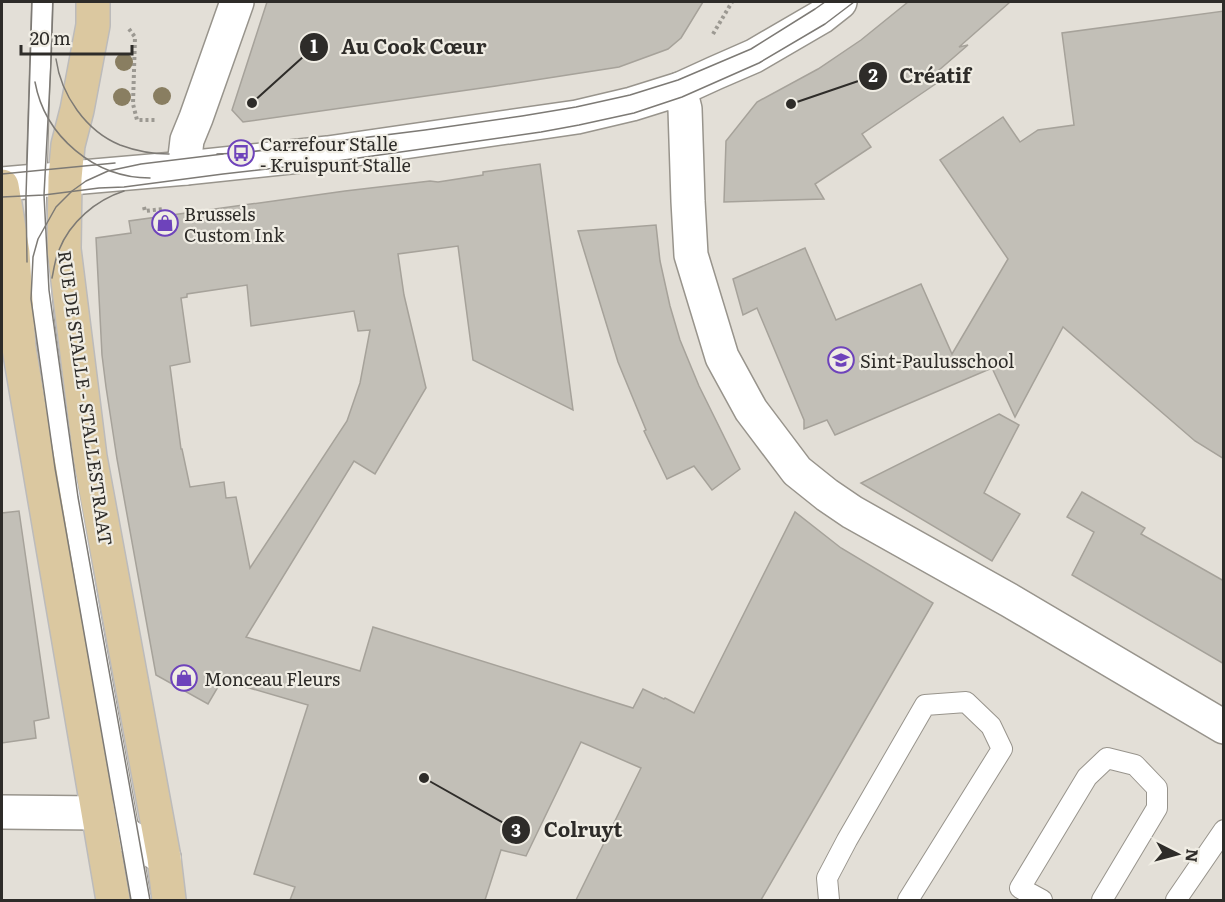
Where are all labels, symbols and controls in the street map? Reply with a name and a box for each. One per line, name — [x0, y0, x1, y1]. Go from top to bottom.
scale bar — [21, 18, 132, 56]
text: 20 m — [30, 24, 71, 51]
callout: Au Cook Cœur — [299, 28, 498, 66]
text: Au Cook Cœur — [341, 30, 487, 60]
text: 1 — [310, 32, 318, 59]
callout: Créatif — [858, 57, 983, 95]
text: Créatif — [899, 59, 973, 89]
text: 2 — [868, 61, 878, 88]
place label: Carrefour Stalle - Kruispunt Stalle — [260, 130, 411, 178]
bus stop icon: Carrefour Stalle - Kruispunt Stalle — [226, 138, 256, 168]
place label: Brussels Custom Ink — [184, 200, 286, 248]
shop icon: Brussels Custom Ink — [150, 208, 180, 238]
street label: RUE DE STALLE - STALLESTRAAT — [52, 249, 120, 547]
school or university icon: Sint-Paulusschool — [826, 345, 856, 375]
place label: Sint-Paulusschool — [860, 347, 1014, 374]
shop icon: Monceau Fleurs — [169, 663, 199, 693]
place label: Monceau Fleurs — [204, 665, 340, 692]
callout: Colruyt — [501, 811, 634, 849]
text: Colruyt — [544, 813, 622, 843]
text: 3 — [511, 816, 521, 843]
north arrow — [1147, 824, 1207, 884]
text: N — [1180, 848, 1206, 864]

